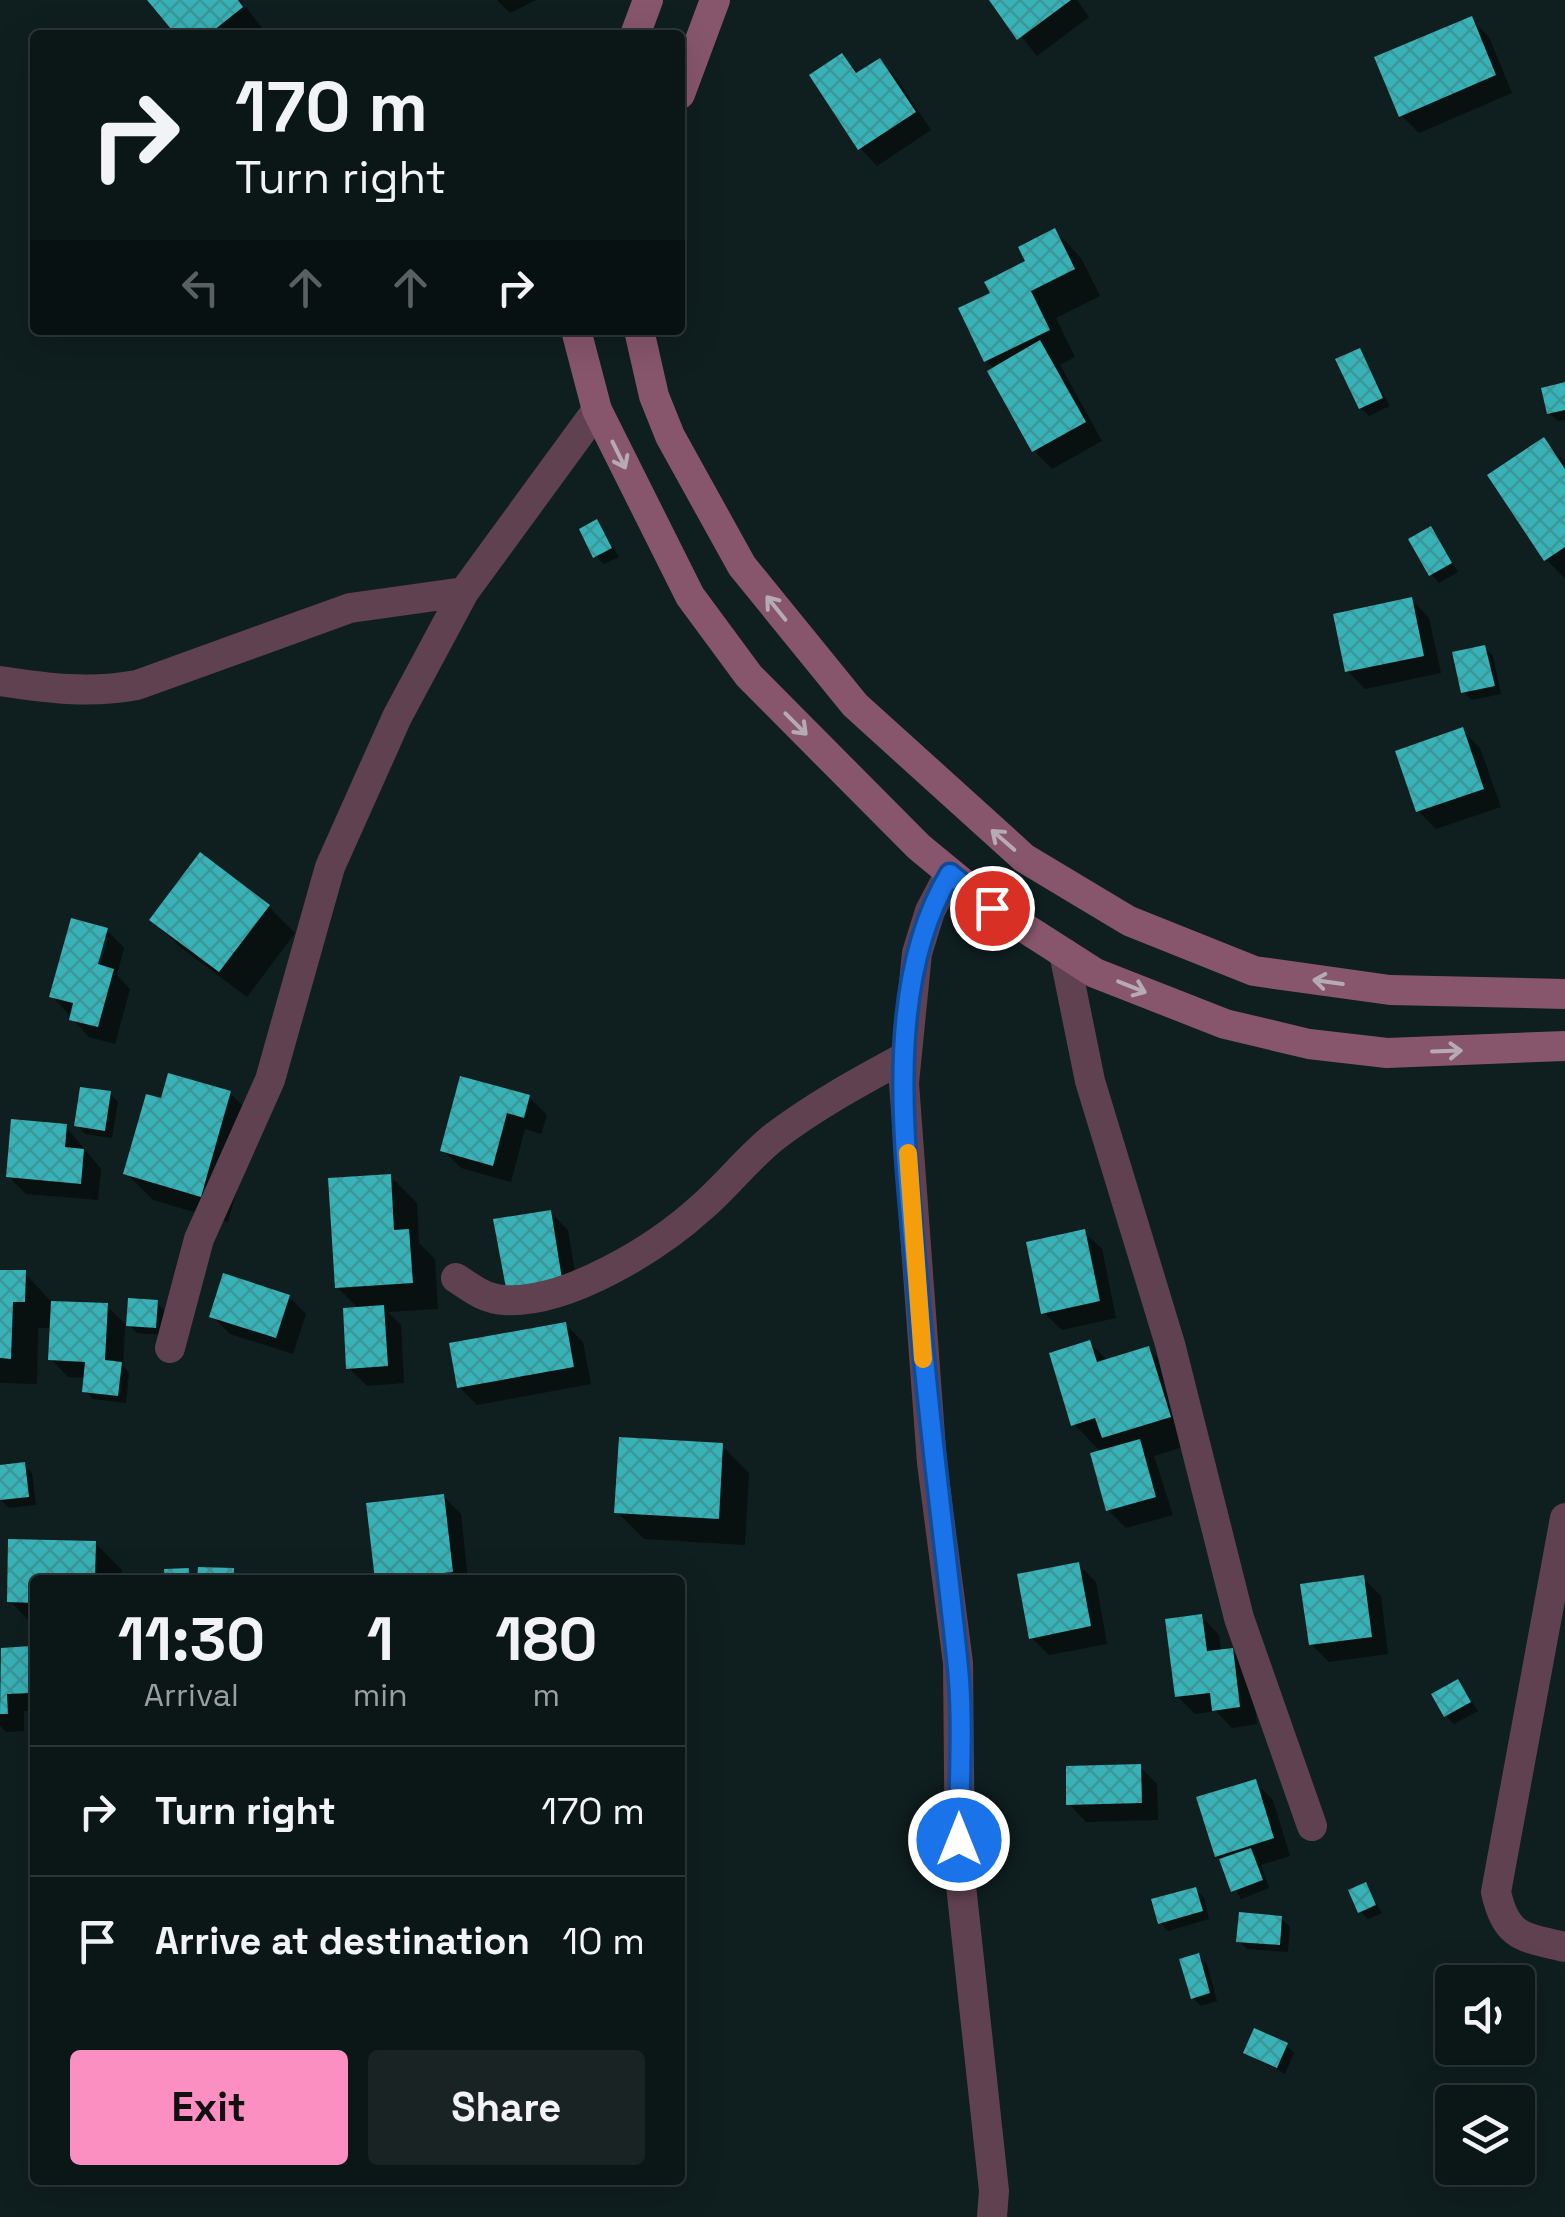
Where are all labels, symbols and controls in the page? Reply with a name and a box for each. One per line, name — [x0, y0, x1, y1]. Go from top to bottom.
text: 170 m — [235, 62, 428, 151]
icon: right — [70, 70, 200, 200]
text: Turn right — [235, 149, 446, 206]
icon: left — [173, 260, 228, 315]
icon: ahead — [278, 260, 333, 315]
icon: ahead — [383, 260, 438, 315]
icon: right — [488, 260, 543, 315]
one-way arrow — [610, 439, 629, 469]
one-way arrow — [765, 596, 787, 622]
one-way arrow — [784, 712, 808, 736]
one-way arrow — [991, 828, 1016, 851]
pin — [950, 866, 1035, 951]
icon: arrive — [965, 881, 1020, 936]
one-way arrow — [1312, 972, 1345, 990]
one-way arrow — [1116, 980, 1146, 998]
one-way arrow — [1430, 1041, 1462, 1060]
text: 11:30 — [118, 1601, 265, 1678]
text: 1 — [367, 1601, 394, 1678]
text: 180 — [495, 1601, 597, 1678]
text: Arrival — [144, 1675, 239, 1715]
text: min — [353, 1675, 408, 1715]
text: m — [533, 1675, 560, 1715]
icon: right — [70, 1784, 125, 1839]
text: Turn right — [155, 1787, 336, 1835]
text: 170 m — [541, 1787, 645, 1835]
position arrow — [907, 1788, 1011, 1892]
icon: arrive — [70, 1914, 125, 1969]
text: Arrive at destination — [155, 1917, 530, 1965]
text: 10 m — [562, 1917, 645, 1965]
map controls — [1435, 1965, 1535, 2185]
button: sound — [1435, 1965, 1535, 2065]
button: Exit — [70, 2050, 348, 2165]
button: Share — [368, 2050, 645, 2165]
button: layers — [1435, 2085, 1535, 2185]

